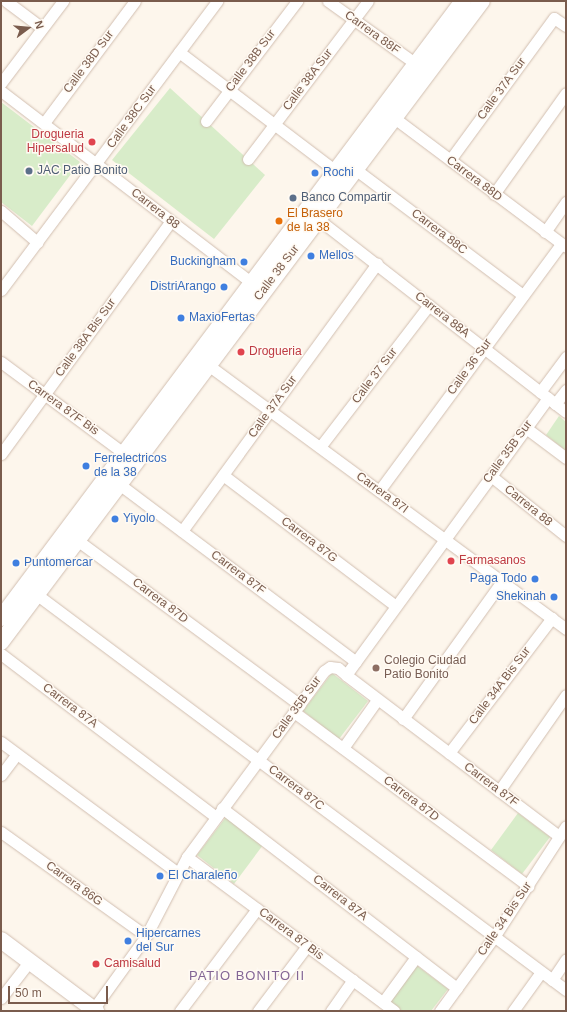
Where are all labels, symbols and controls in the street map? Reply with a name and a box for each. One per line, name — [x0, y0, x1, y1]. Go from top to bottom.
north arrow — [8, 8, 48, 48]
street label: Carrera 88F — [342, 8, 402, 58]
text: N — [33, 19, 46, 30]
street label: Calle 38B Sur — [223, 27, 279, 95]
street label: Calle 38D Sur — [61, 28, 117, 96]
street label: Calle 38A Sur — [280, 46, 336, 114]
street label: Calle 37A Sur — [474, 55, 530, 123]
street label: Calle 38C Sur — [104, 83, 160, 151]
place label: Drogueria Hipersalud — [27, 128, 84, 156]
marker: Drogueria Hipersalud — [87, 137, 97, 147]
street label: Carrera 88D — [443, 153, 505, 205]
place label: JAC Patio Bonito — [37, 164, 128, 178]
marker: JAC Patio Bonito — [24, 166, 34, 176]
place label: Rochi — [323, 166, 354, 180]
marker: Rochi — [310, 168, 320, 178]
street label: Carrera 88 — [128, 186, 182, 232]
place label: Banco Compartir — [301, 191, 391, 205]
marker: Banco Compartir — [288, 193, 298, 203]
street label: Carrera 88C — [408, 206, 470, 258]
place label: El Brasero de la 38 — [287, 207, 343, 235]
marker: El Brasero de la 38 — [274, 216, 284, 226]
street label: Calle 38 Sur — [251, 242, 303, 304]
place label: Mellos — [319, 249, 354, 263]
marker: Mellos — [306, 251, 316, 261]
place label: Buckingham — [170, 255, 236, 269]
marker: Buckingham — [239, 257, 249, 267]
place label: DistriArango — [150, 280, 216, 294]
marker: DistriArango — [219, 282, 229, 292]
street label: Carrera 88A — [412, 289, 472, 341]
street label: Calle 38A Bis Sur — [53, 296, 119, 380]
place label: MaxioFertas — [189, 311, 255, 325]
marker: MaxioFertas — [176, 313, 186, 323]
street label: Calle 36 Sur — [445, 336, 495, 398]
place label: Drogueria — [249, 345, 302, 359]
street label: Calle 37 Sur — [349, 345, 401, 407]
marker: Drogueria — [236, 347, 246, 357]
street label: Calle 37A Sur — [245, 373, 301, 441]
street label: Carrera 87F Bis — [25, 377, 101, 439]
street label: Calle 35B Sur — [480, 418, 536, 486]
place label: Ferrelectricos de la 38 — [94, 452, 167, 480]
marker: Ferrelectricos de la 38 — [81, 461, 91, 471]
street label: Carrera 87I — [353, 469, 411, 517]
street label: Carrera 88 — [501, 482, 555, 530]
place label: Yiyolo — [123, 512, 155, 526]
marker: Yiyolo — [110, 514, 120, 524]
street label: Carrera 87G — [278, 514, 340, 566]
street label: Carrera 87F — [208, 548, 268, 598]
place label: Farmasanos — [459, 554, 526, 568]
place label: Puntomercar — [24, 556, 93, 570]
marker: Farmasanos — [446, 556, 456, 566]
marker: Puntomercar — [11, 558, 21, 568]
place label: Paga Todo — [470, 572, 527, 586]
marker: Paga Todo — [530, 574, 540, 584]
street label: Carrera 87D — [129, 575, 191, 627]
place label: Shekinah — [496, 590, 546, 604]
marker: Shekinah — [549, 592, 559, 602]
street label: Calle 34A Bis Sur — [466, 644, 534, 728]
place label: Colegio Ciudad Patio Bonito — [384, 654, 466, 682]
marker: Colegio Ciudad Patio Bonito — [371, 663, 381, 673]
street label: Calle 35B Sur — [269, 674, 325, 742]
street label: Carrera 87A — [40, 681, 100, 731]
street label: Carrera 87F — [461, 760, 521, 810]
street label: Carrera 87C — [265, 762, 327, 814]
street label: Carrera 87D — [380, 773, 442, 825]
street label: Carrera 86G — [43, 859, 105, 909]
place label: El Charaleño — [168, 869, 237, 883]
marker: El Charaleño — [155, 871, 165, 881]
street label: Carrera 87A — [310, 872, 370, 924]
street label: Calle 34 Bis Sur — [475, 879, 535, 959]
street label: Carrera 87 Bis — [256, 905, 326, 963]
place label: Hipercarnes del Sur — [136, 927, 201, 955]
marker: Hipercarnes del Sur — [123, 936, 133, 946]
place label: Camisalud — [104, 957, 161, 971]
marker: Camisalud — [91, 959, 101, 969]
district label: PATIO BONITO II — [189, 968, 305, 984]
scale bar — [10, 978, 110, 1004]
text: 50 m — [15, 986, 42, 1000]

